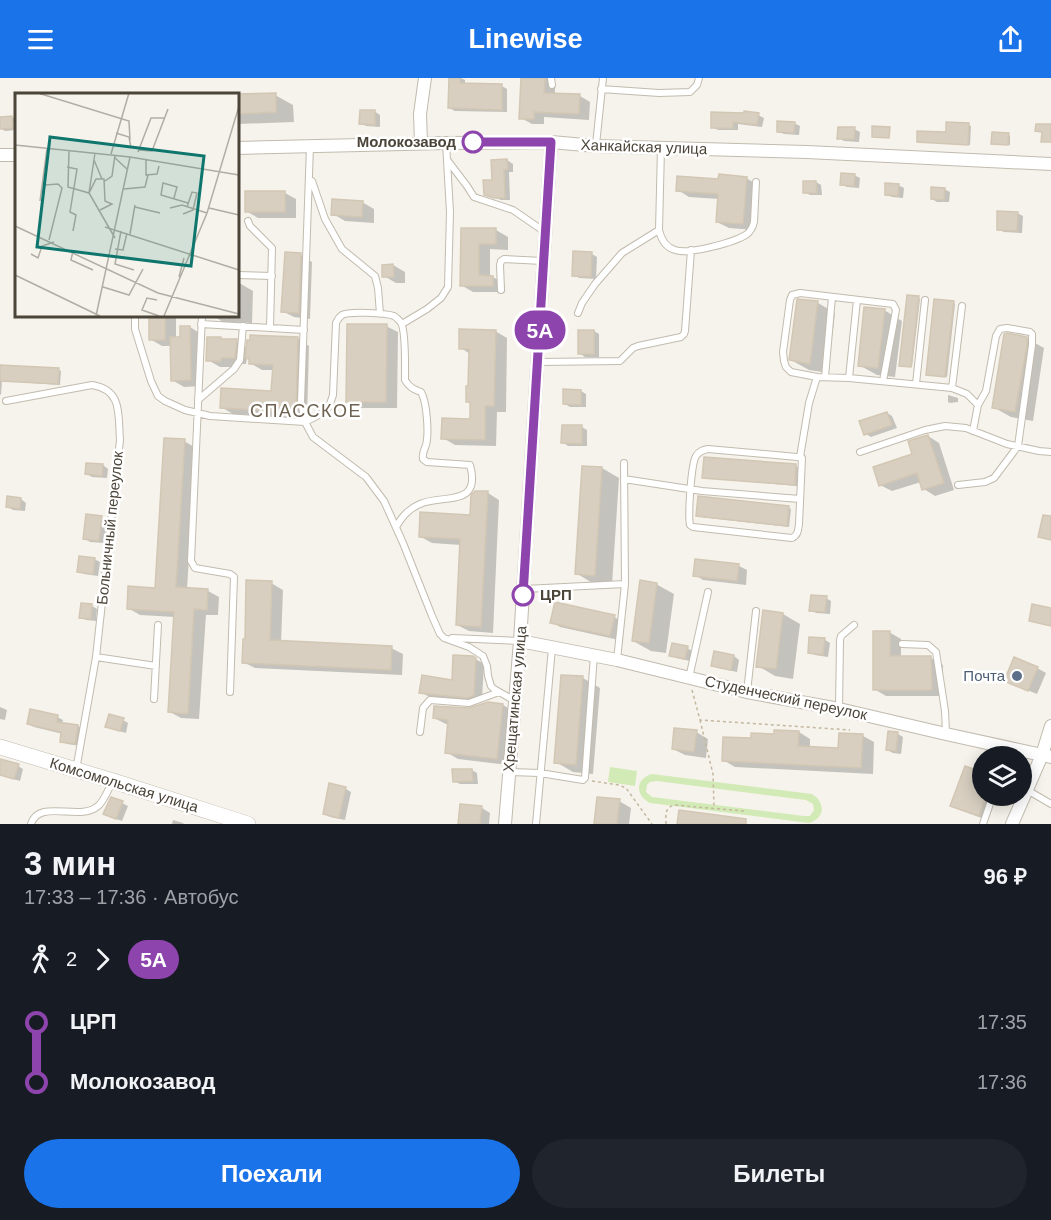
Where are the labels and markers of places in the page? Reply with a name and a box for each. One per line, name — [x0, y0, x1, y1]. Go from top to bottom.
marker: Молокозавод — [462, 131, 484, 153]
place label: Молокозавод — [357, 133, 456, 150]
marker: ЦРП — [512, 584, 534, 606]
place label: ЦРП — [540, 586, 572, 603]
place label: Почта — [963, 667, 1006, 684]
marker: Почта — [1010, 669, 1024, 683]

